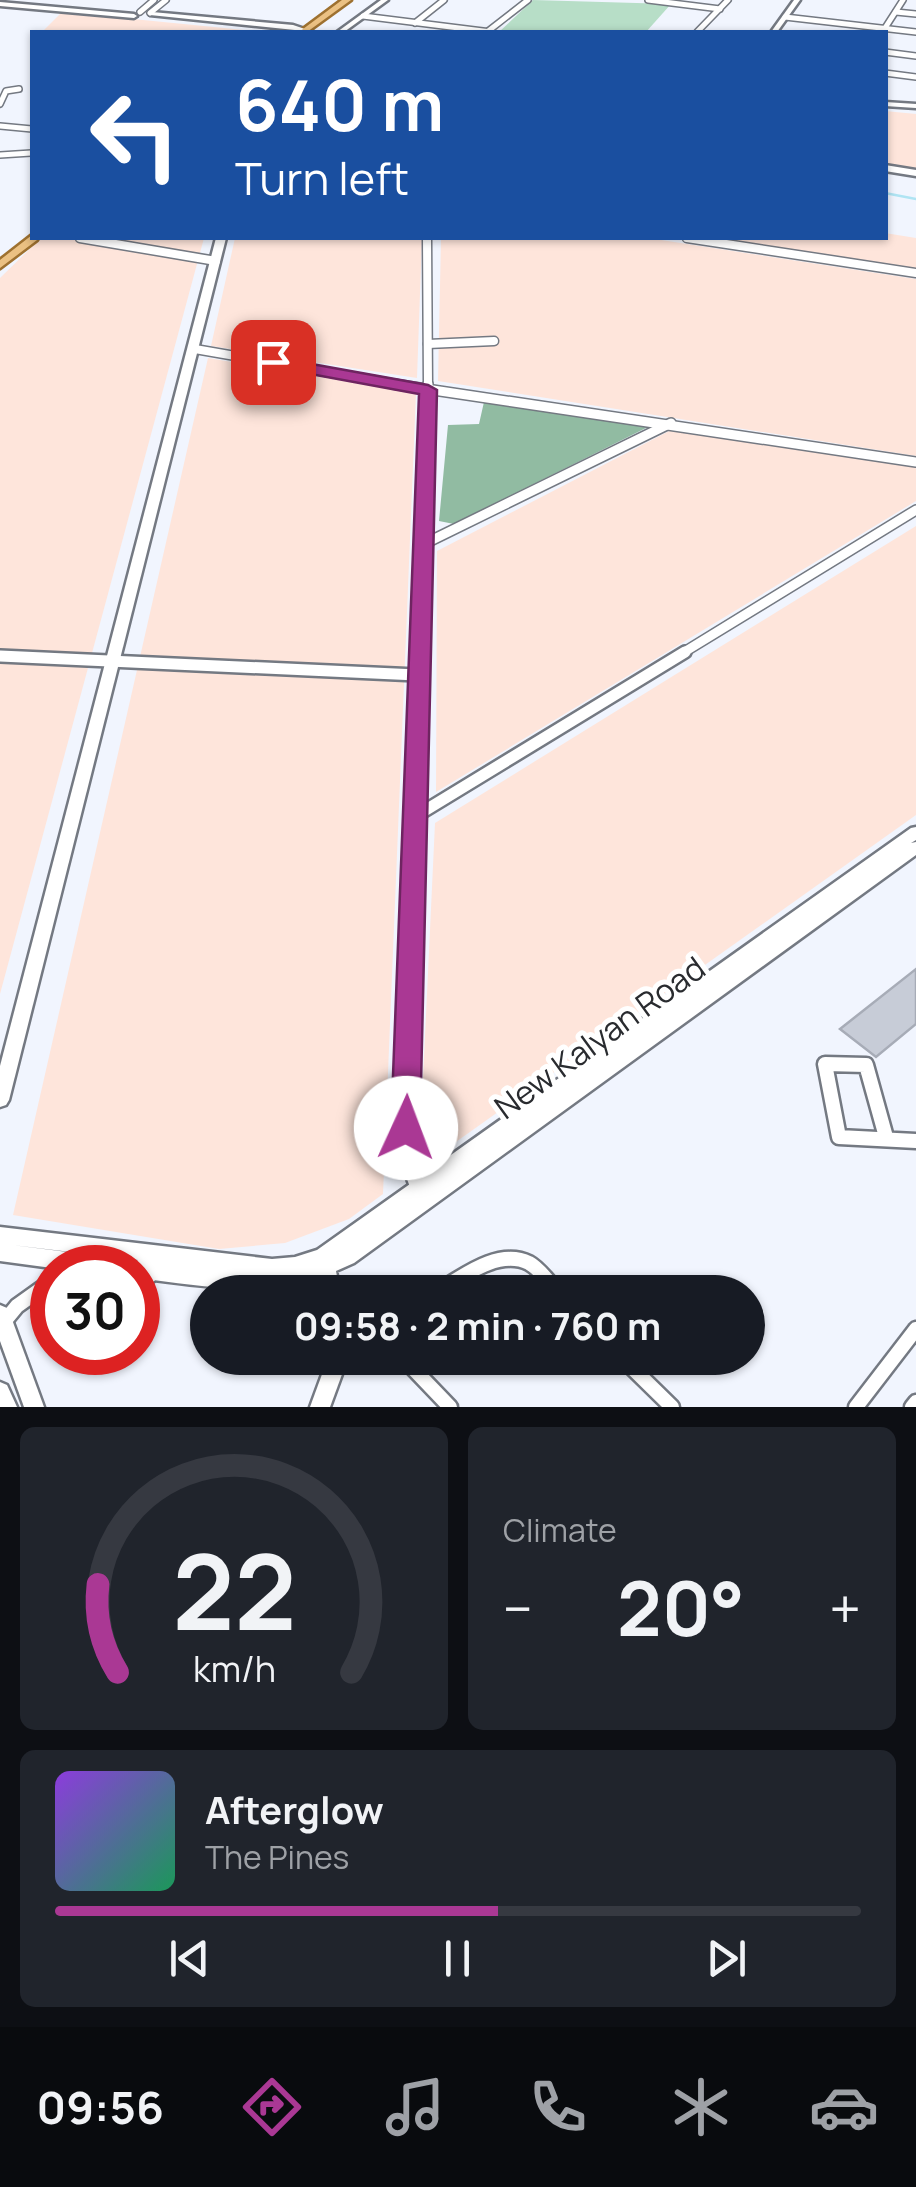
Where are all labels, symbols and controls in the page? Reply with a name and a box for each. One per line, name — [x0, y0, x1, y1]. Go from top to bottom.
text: 640 m — [235, 56, 444, 152]
icon: left — [70, 70, 200, 200]
text: Turn left — [235, 147, 409, 209]
pin — [231, 320, 316, 405]
icon: arrive — [246, 335, 301, 390]
street label: New Kalyan Road — [485, 946, 714, 1129]
position arrow — [354, 1076, 458, 1180]
speed limit sign: 30 — [30, 1245, 160, 1375]
text: 09:58 · 2 min · 760 m — [294, 1299, 661, 1351]
text: Climate — [503, 1508, 617, 1552]
text: 22 — [172, 1519, 296, 1661]
text: 20° — [617, 1556, 745, 1659]
text: − — [503, 1570, 533, 1646]
text: + — [829, 1570, 861, 1646]
text: km/h — [192, 1644, 276, 1693]
text: Afterglow — [205, 1783, 384, 1835]
text: The Pines — [205, 1835, 349, 1879]
icon: previous — [162, 1931, 217, 1986]
icon: pause — [430, 1931, 485, 1986]
icon: next — [699, 1931, 754, 1986]
icon: directions — [237, 2072, 307, 2142]
icon: music — [380, 2072, 450, 2142]
icon: phone — [523, 2072, 593, 2142]
icon: climate — [666, 2072, 736, 2142]
icon: car — [809, 2072, 879, 2142]
text: 09:56 — [37, 2076, 164, 2138]

